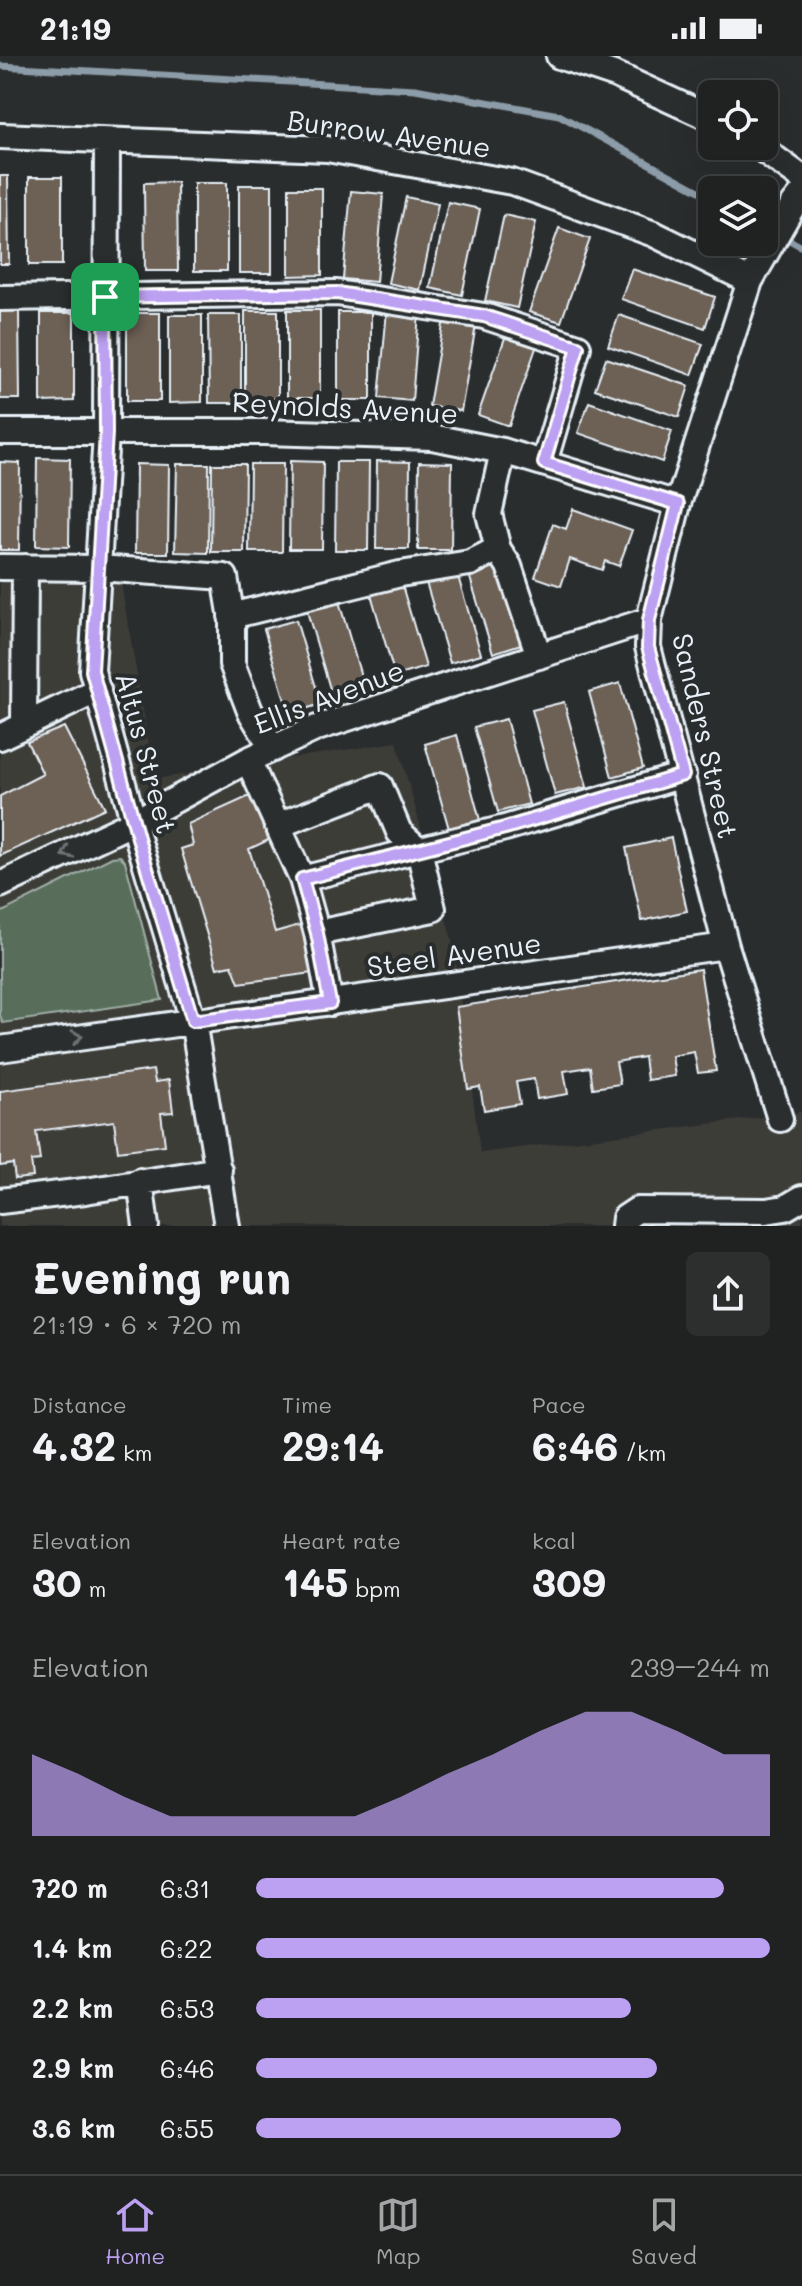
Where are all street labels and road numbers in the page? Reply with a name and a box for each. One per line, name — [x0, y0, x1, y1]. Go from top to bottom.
street label: Burrow Avenue — [285, 101, 493, 165]
street label: Reynolds Avenue — [231, 383, 459, 431]
street label: Sanders Street — [665, 630, 747, 842]
street label: Ellis Avenue — [248, 651, 409, 741]
street label: Altus Street — [108, 668, 186, 837]
street label: Steel Avenue — [364, 924, 543, 984]

